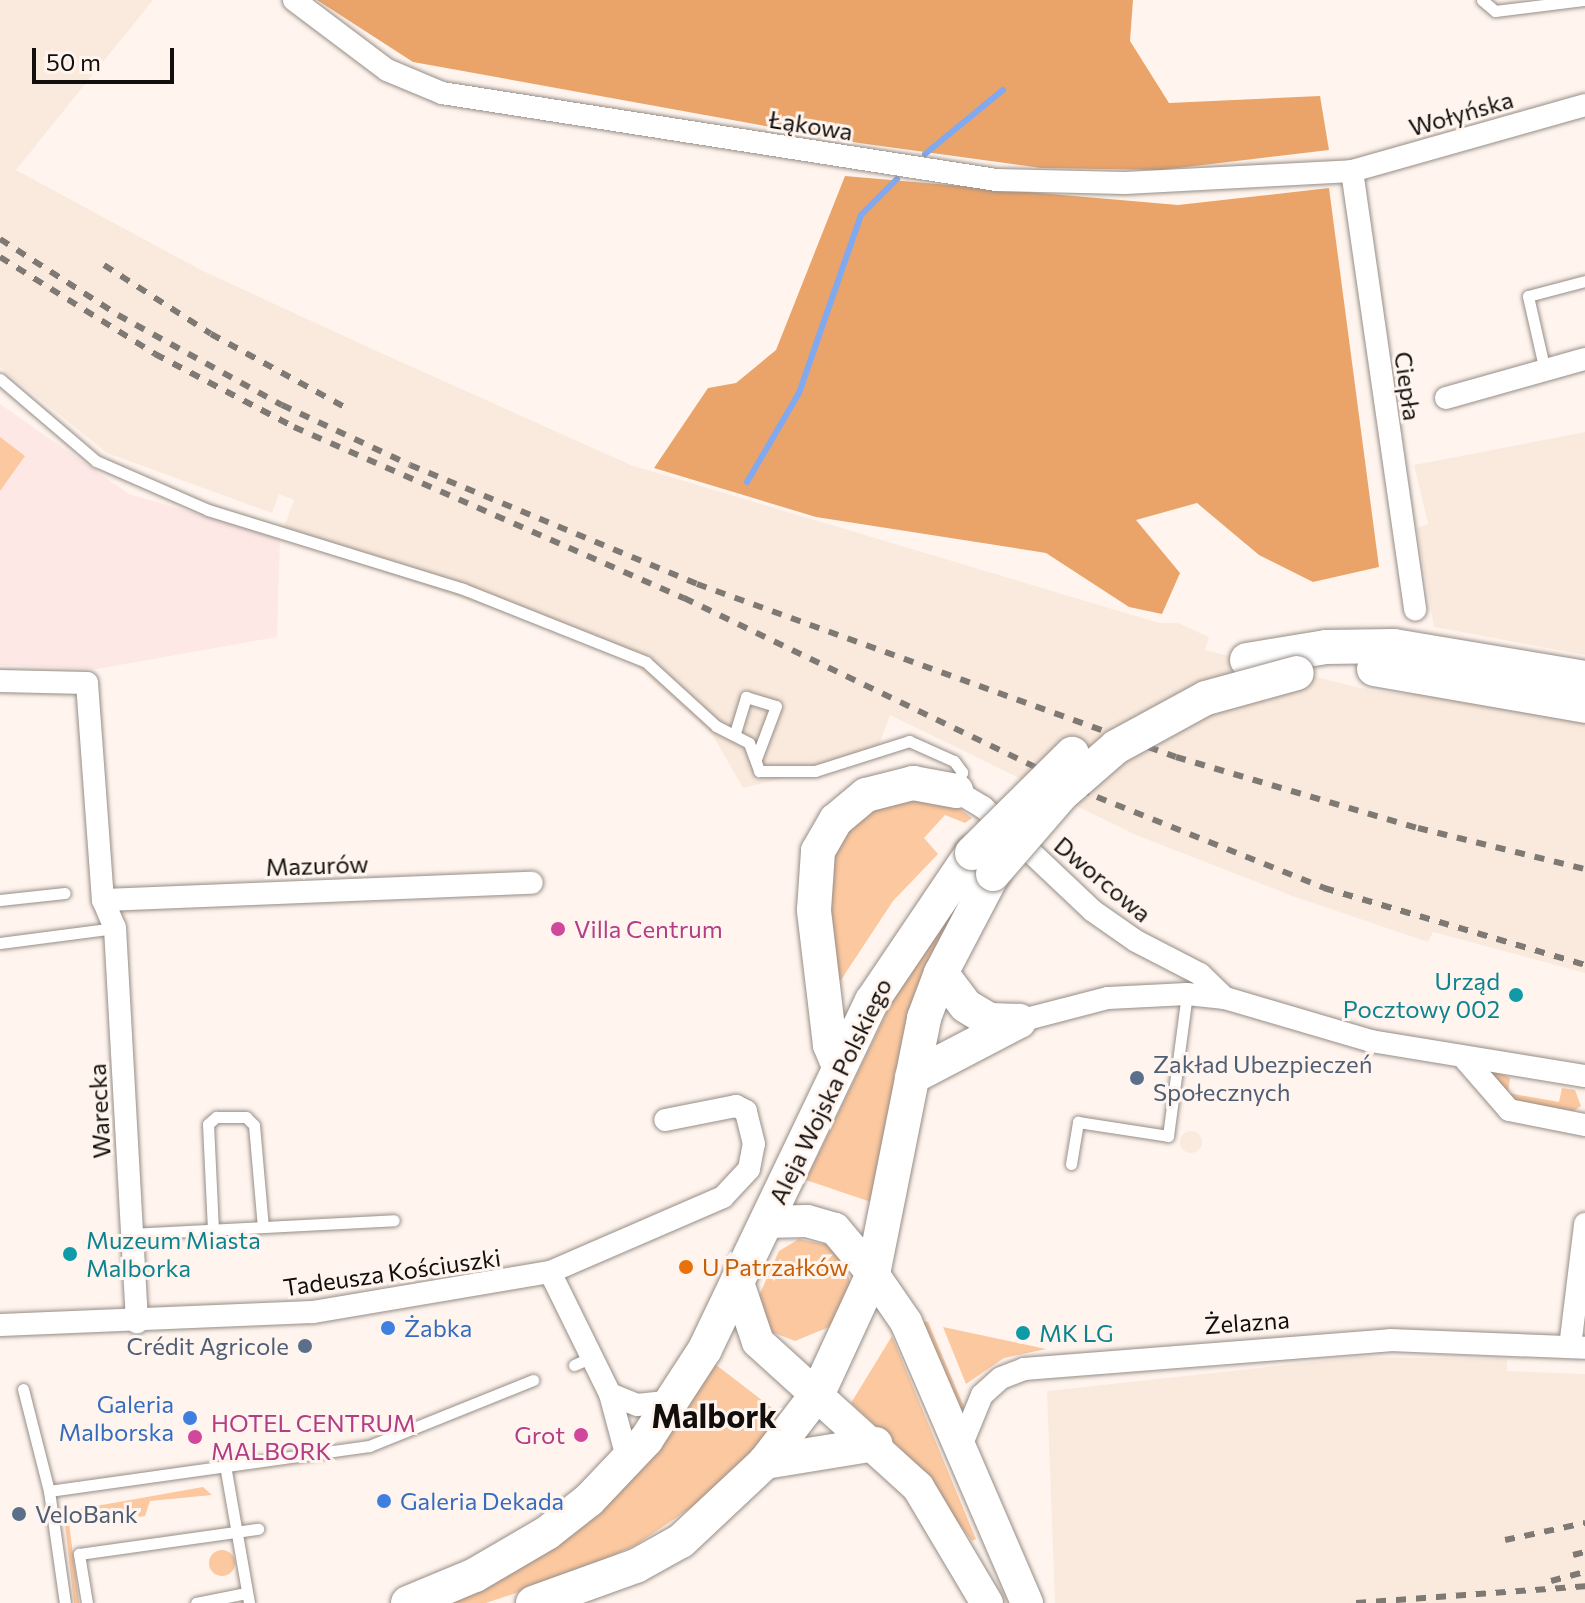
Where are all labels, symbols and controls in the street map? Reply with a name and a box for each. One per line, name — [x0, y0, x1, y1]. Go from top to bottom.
scale bar — [36, 32, 178, 82]
text: 50 m — [46, 47, 101, 76]
street label: Wołyńska — [1406, 84, 1516, 142]
street label: Łąkowa — [767, 104, 855, 146]
street label: Ciepła — [1389, 350, 1427, 422]
street label: Dworcowa — [1049, 830, 1157, 928]
street label: Mazurów — [265, 849, 369, 881]
place label: Villa Centrum — [574, 915, 723, 943]
marker: Villa Centrum — [549, 920, 567, 938]
place label: Urząd Pocztowy 002 — [1343, 967, 1500, 1023]
street label: Aleja Wojska Polskiego — [763, 973, 897, 1209]
marker: Urząd Pocztowy 002 — [1507, 986, 1525, 1004]
place label: Zakład Ubezpieczeń Społecznych — [1153, 1050, 1372, 1106]
street label: Warecka — [82, 1063, 116, 1159]
marker: Zakład Ubezpieczeń Społecznych — [1128, 1069, 1146, 1087]
place label: Muzeum Miasta Malborka — [86, 1226, 261, 1282]
street label: Tadeusza Kościuszki — [281, 1242, 503, 1302]
marker: Muzeum Miasta Malborka — [61, 1245, 79, 1263]
place label: U Patrzałków — [702, 1253, 848, 1281]
marker: U Patrzałków — [677, 1258, 695, 1276]
street label: Żelazna — [1203, 1305, 1291, 1339]
place label: Żabka — [404, 1314, 472, 1342]
marker: Żabka — [379, 1319, 397, 1337]
place label: MK LG — [1039, 1319, 1114, 1347]
marker: MK LG — [1014, 1324, 1032, 1342]
place label: Crédit Agricole — [127, 1332, 289, 1360]
marker: Crédit Agricole — [296, 1337, 314, 1355]
place label: Galeria Malborska — [58, 1390, 174, 1446]
district label: Malbork — [651, 1396, 777, 1434]
marker: Galeria Malborska — [181, 1409, 199, 1427]
place label: HOTEL CENTRUM MALBORK — [211, 1409, 416, 1465]
place label: Grot — [514, 1421, 565, 1449]
marker: Grot — [572, 1426, 590, 1444]
marker: HOTEL CENTRUM MALBORK — [186, 1428, 204, 1446]
place label: Galeria Dekada — [400, 1487, 564, 1515]
marker: Galeria Dekada — [375, 1492, 393, 1510]
place label: VeloBank — [35, 1500, 138, 1528]
marker: VeloBank — [10, 1505, 28, 1523]

